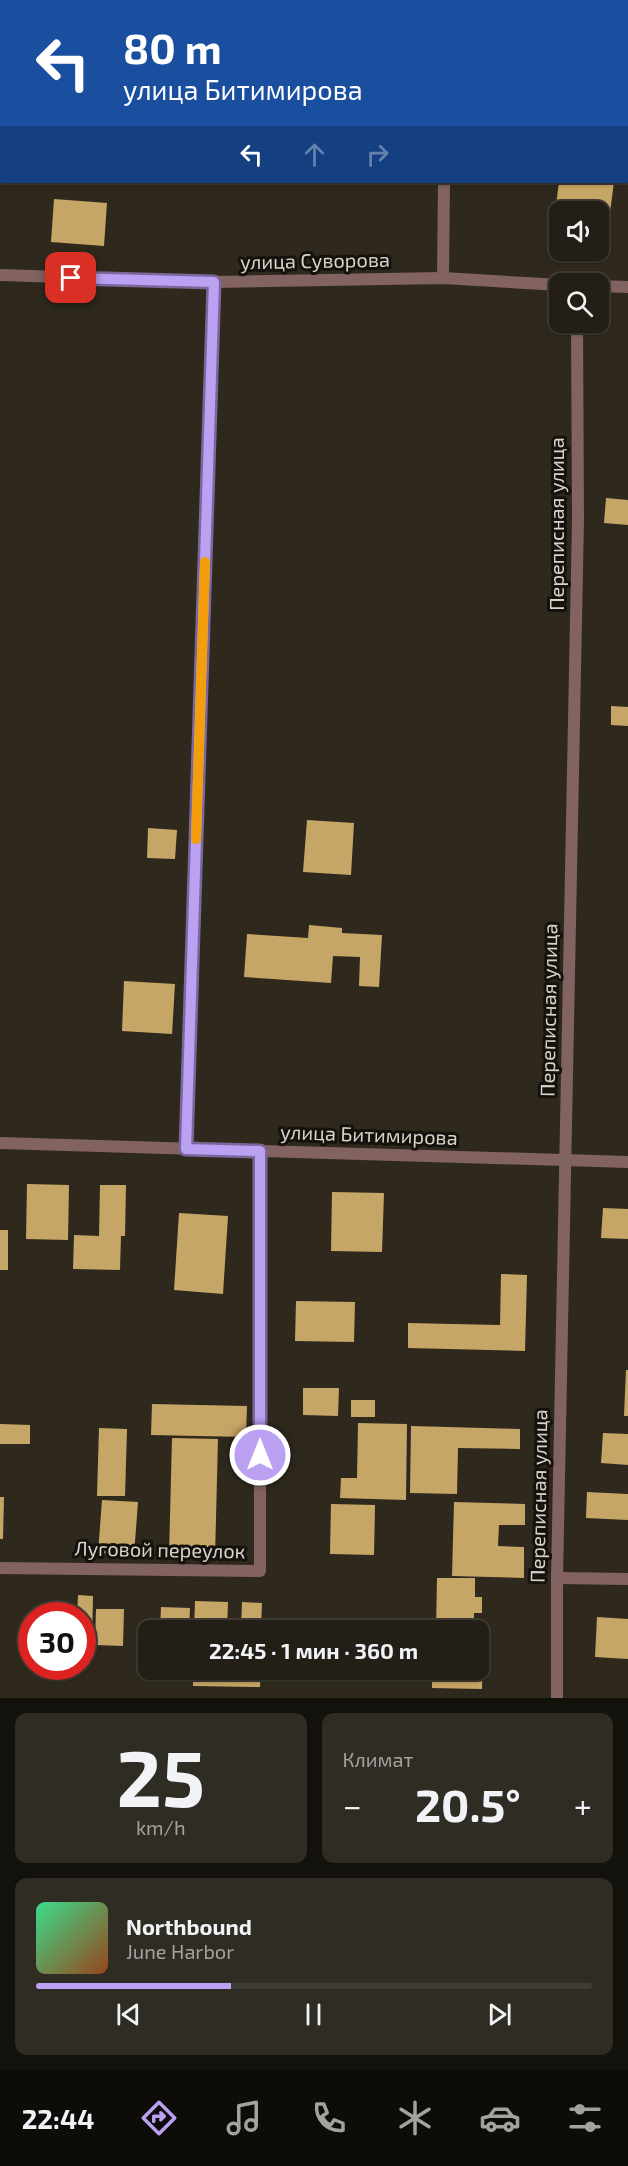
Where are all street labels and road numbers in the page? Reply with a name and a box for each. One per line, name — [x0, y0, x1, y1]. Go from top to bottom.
street label: улица Суворова — [240, 247, 390, 274]
street label: Переписная улица — [544, 437, 569, 611]
street label: Переписная улица — [534, 923, 563, 1097]
street label: улица Битимирова — [280, 1119, 458, 1150]
street label: Переписная улица — [524, 1409, 553, 1583]
street label: Луговой переулок — [74, 1536, 246, 1563]

